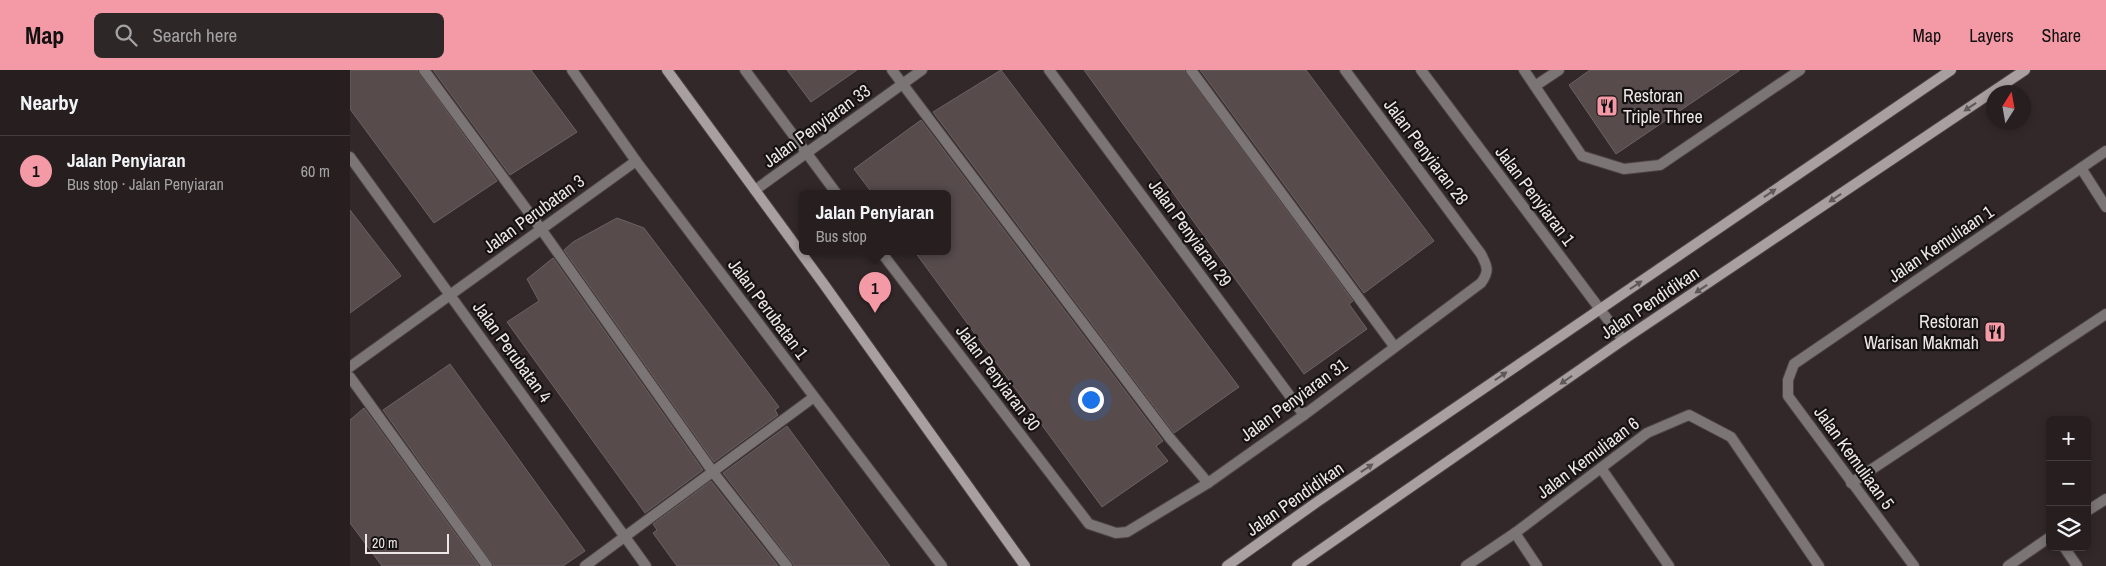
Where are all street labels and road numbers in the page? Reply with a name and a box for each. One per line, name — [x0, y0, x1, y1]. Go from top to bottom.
street label: Jalan Penyiaran 33 — [758, 78, 876, 173]
street label: Jalan Penyiaran 28 — [1378, 93, 1475, 210]
street label: Jalan Penyiaran 1 — [1490, 141, 1582, 251]
street label: Jalan Perubatan 3 — [478, 168, 590, 259]
street label: Jalan Penyiaran 29 — [1143, 174, 1238, 292]
street label: Jalan Kemuliaan 1 — [1883, 199, 1999, 288]
street label: Jalan Perubatan 1 — [722, 253, 815, 365]
street label: Jalan Pendidikan — [1595, 260, 1704, 345]
street label: Jalan Perubatan 4 — [467, 296, 558, 408]
street label: Jalan Penyiaran 30 — [950, 319, 1047, 436]
street label: Jalan Penyiaran 31 — [1235, 352, 1353, 447]
street label: Jalan Kemuliaan 5 — [1808, 401, 1900, 515]
street label: Jalan Kemuliaan 6 — [1531, 411, 1644, 504]
street label: Jalan Pendidikan — [1241, 456, 1349, 542]

